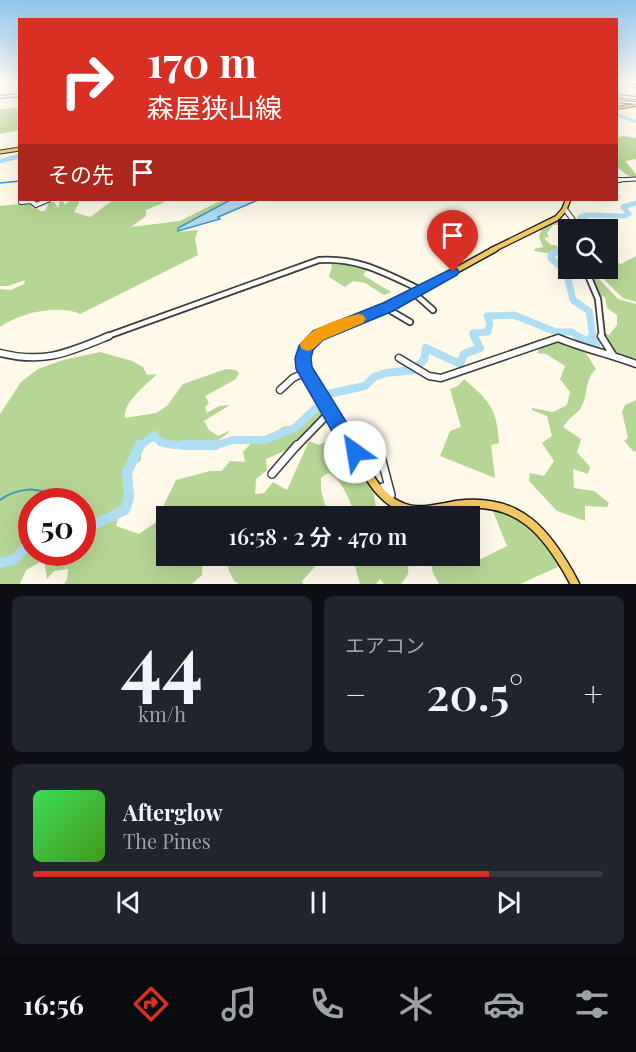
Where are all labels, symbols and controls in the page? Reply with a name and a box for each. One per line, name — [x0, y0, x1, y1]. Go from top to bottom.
text: 170 m — [147, 33, 257, 89]
icon: right — [48, 42, 126, 120]
text: 森屋狭山線 — [147, 89, 282, 125]
icon: arrive — [126, 156, 159, 189]
text: その先 — [48, 159, 114, 189]
pin — [427, 210, 478, 272]
icon: arrive — [436, 219, 469, 252]
map controls — [558, 219, 618, 279]
button: search — [558, 219, 618, 279]
position arrow — [323, 420, 387, 484]
speed limit sign: 50 — [18, 488, 96, 566]
text: 16:58 · 2 分 · 470 m — [229, 521, 407, 551]
text: 44 — [121, 609, 203, 713]
text: エアコン — [345, 631, 425, 658]
text: 20.5° — [427, 662, 523, 722]
text: − — [345, 671, 366, 715]
text: + — [584, 671, 603, 715]
text: km/h — [138, 700, 186, 727]
text: Afterglow — [123, 797, 223, 827]
text: The Pines — [123, 827, 211, 854]
icon: previous — [112, 886, 145, 919]
icon: pause — [302, 886, 335, 919]
icon: next — [492, 886, 525, 919]
icon: directions — [130, 983, 172, 1025]
icon: music — [218, 983, 260, 1025]
icon: phone — [306, 983, 348, 1025]
icon: climate — [395, 983, 437, 1025]
icon: car — [483, 983, 525, 1025]
icon: filters — [571, 983, 613, 1025]
text: 16:56 — [23, 986, 84, 1022]

